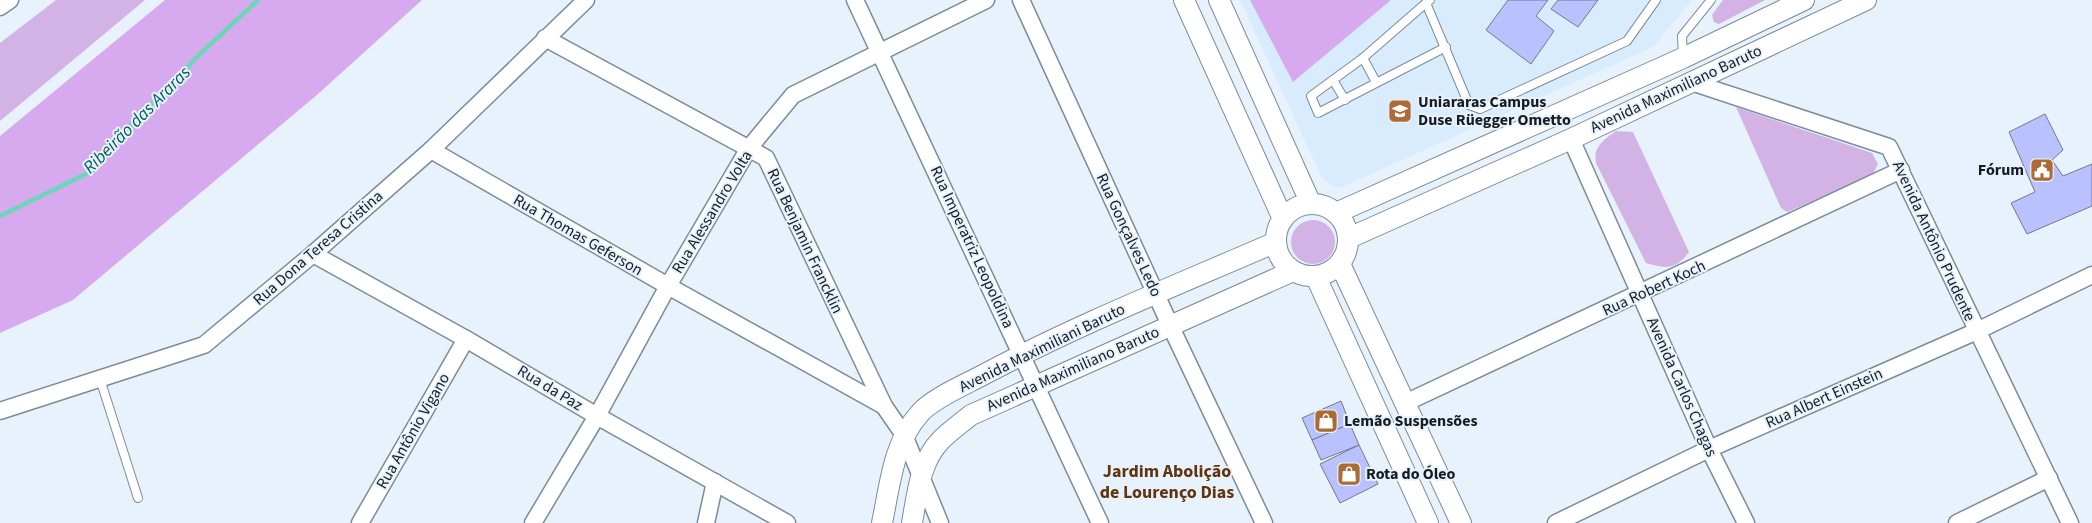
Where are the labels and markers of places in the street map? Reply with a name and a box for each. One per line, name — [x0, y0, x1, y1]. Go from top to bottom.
place label: Uniararas Campus Duse Rüegger Ometto — [1418, 91, 1571, 131]
school or university icon: Uniararas Campus Duse Rüegger Ometto — [1387, 98, 1413, 124]
public building icon: Fórum — [2029, 157, 2055, 183]
place label: Fórum — [1978, 159, 2024, 181]
shop icon: Lemão Suspensões — [1313, 408, 1339, 434]
place label: Lemão Suspensões — [1344, 410, 1478, 432]
shop icon: Rota do Óleo — [1336, 461, 1362, 487]
place label: Rota do Óleo — [1366, 463, 1456, 485]

